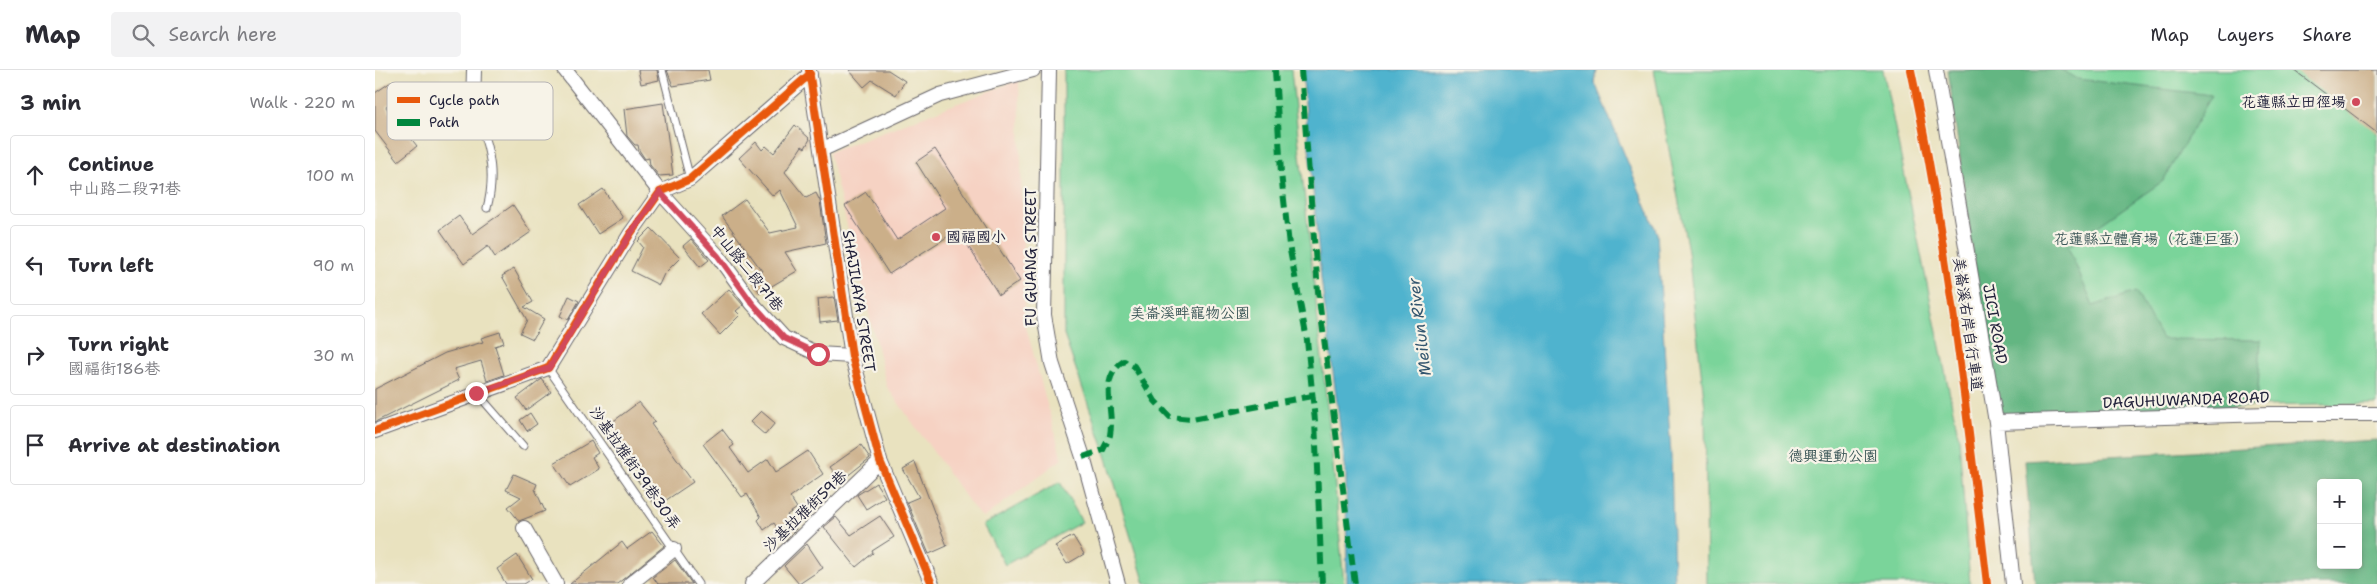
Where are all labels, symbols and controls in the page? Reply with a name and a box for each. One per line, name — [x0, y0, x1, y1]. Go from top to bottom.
search box — [111, 12, 461, 57]
text: Map — [25, 19, 81, 51]
icon: search — [129, 21, 157, 49]
text: Search here — [169, 22, 277, 47]
text: Map — [2151, 23, 2189, 47]
text: Layers — [2217, 23, 2274, 47]
text: Share — [2302, 23, 2352, 47]
legend — [387, 82, 553, 140]
text: 3 min — [20, 89, 81, 117]
text: Cycle path — [429, 91, 500, 109]
text: Walk · 220 m — [249, 92, 355, 113]
place label: 花蓮縣立田徑場 — [2241, 92, 2346, 112]
marker: 花蓮縣立田徑場 — [2350, 96, 2362, 108]
text: Path — [429, 113, 460, 131]
text: Continue — [68, 152, 154, 177]
icon: ahead — [21, 161, 49, 189]
text: 100 m — [306, 165, 354, 186]
text: 中山路二段71巷 — [68, 178, 181, 199]
street label: FU GUANG STREET — [1021, 188, 1041, 326]
street label: 中山路二段71巷 — [706, 221, 788, 315]
place label: 國福國小 — [946, 227, 1006, 247]
street label: SHAJILAYA STREET — [838, 229, 880, 373]
park label: 花蓮縣立體育場（花蓮巨蛋） — [2053, 229, 2249, 249]
marker: 國福國小 — [930, 231, 942, 243]
icon: left — [21, 251, 49, 279]
text: Turn left — [68, 253, 154, 278]
text: 90 m — [313, 255, 354, 276]
street label: 美崙溪右岸自行車道 — [1949, 256, 1987, 392]
water label: Meilun River — [1403, 276, 1436, 377]
street label: JICI ROAD — [1978, 282, 2012, 366]
park label: 美崙溪畔寵物公園 — [1130, 303, 1250, 323]
text: Turn right — [68, 332, 169, 357]
icon: right — [21, 341, 49, 369]
route start — [807, 343, 830, 366]
text: 30 m — [313, 345, 354, 366]
text: 國福街186巷 — [68, 358, 160, 379]
route end — [465, 382, 488, 405]
street label: DAGUHUWANDA ROAD — [2102, 387, 2270, 413]
street label: 沙基拉雅街39巷30弄 — [585, 402, 685, 534]
icon: arrive — [21, 431, 49, 459]
text: Arrive at destination — [68, 433, 280, 458]
park label: 德興運動公園 — [1788, 446, 1878, 466]
street label: 沙基拉雅街59巷 — [759, 466, 851, 556]
map controls — [2317, 479, 2362, 569]
button: + — [2317, 479, 2362, 524]
button: − — [2317, 524, 2362, 569]

